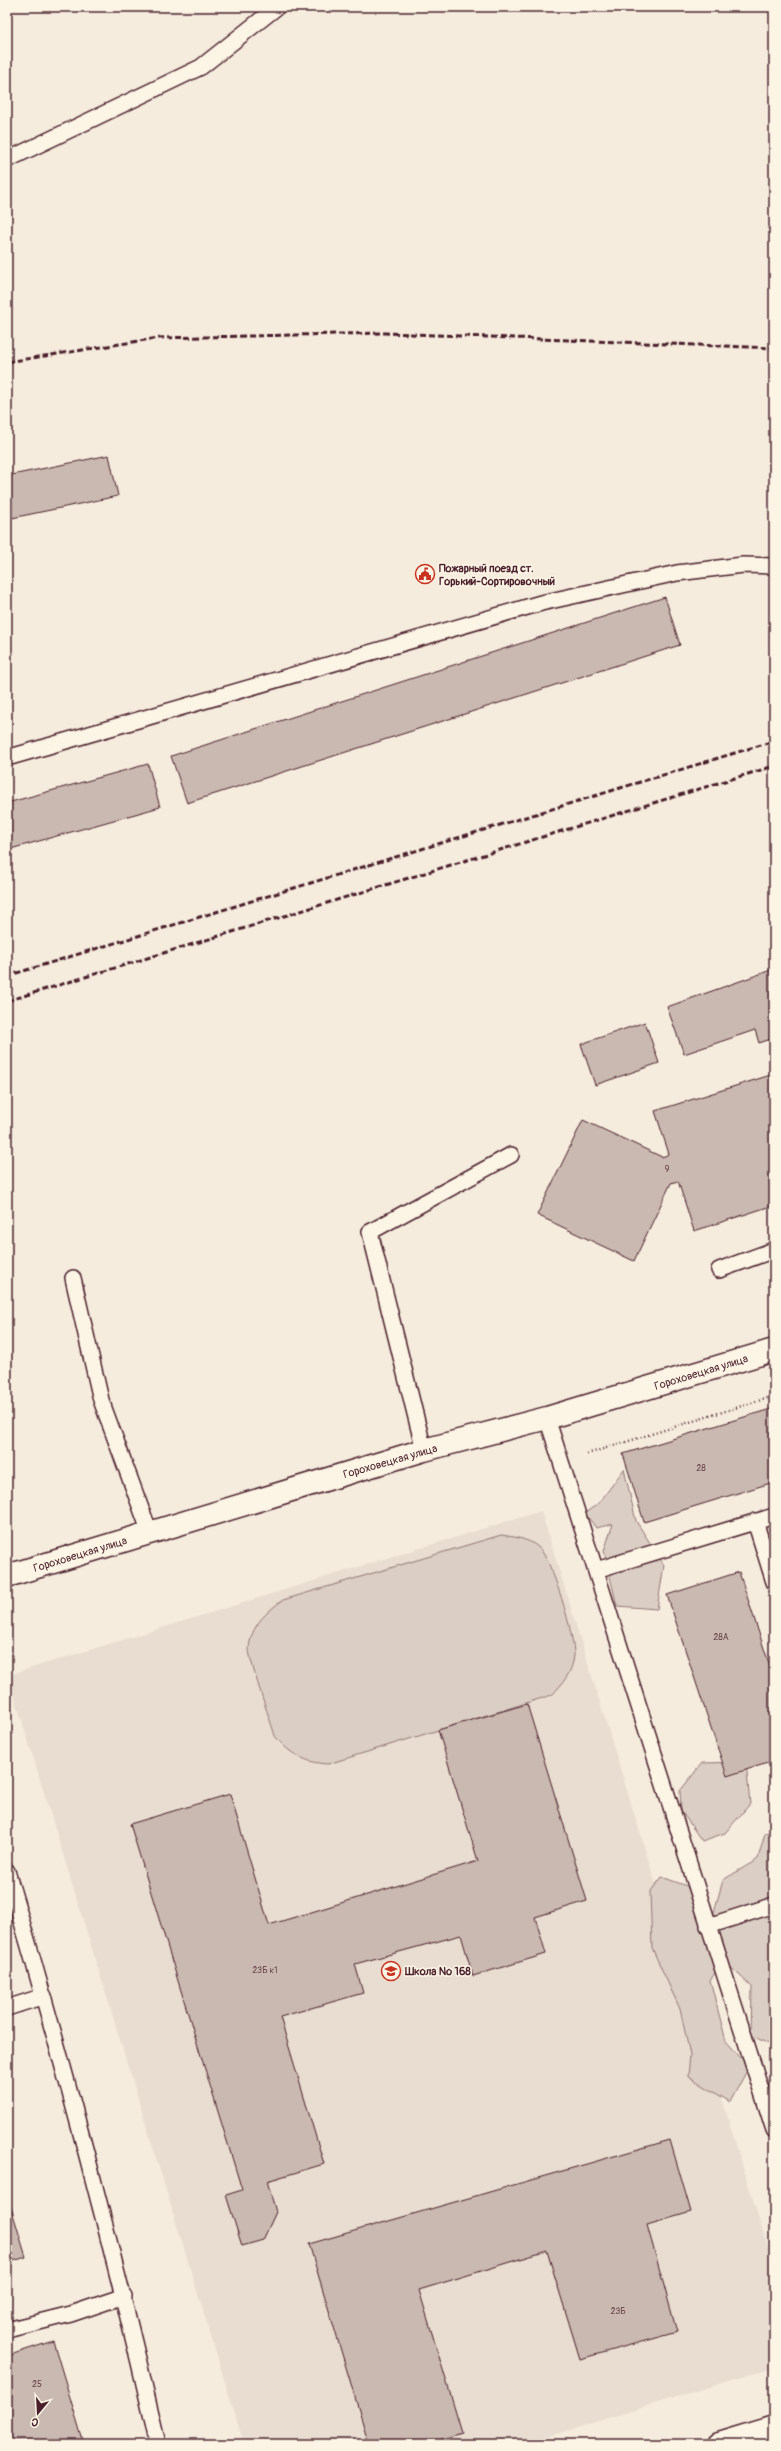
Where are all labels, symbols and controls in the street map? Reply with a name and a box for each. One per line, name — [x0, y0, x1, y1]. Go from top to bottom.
place label: Пожарный поезд ст. Горький-Сортировочный — [439, 562, 555, 588]
public building icon: Пожарный поезд ст. Горький-Сортировочный — [414, 563, 436, 585]
house number: 9 — [665, 1164, 670, 1175]
street label: Гороховецкая улица — [653, 1352, 750, 1393]
street label: Гороховецкая улица — [342, 1442, 439, 1481]
house number: 28 — [696, 1463, 706, 1474]
street label: Гороховецкая улица — [32, 1534, 129, 1575]
house number: 28А — [713, 1632, 729, 1643]
school or university icon: Школа № 168 — [380, 1960, 402, 1982]
house number: 23Б к1 — [252, 1965, 278, 1976]
place label: Школа № 168 — [404, 1965, 471, 1978]
house number: 23Б — [610, 2306, 626, 2317]
house number: 25 — [32, 2379, 42, 2390]
north arrow — [18, 2393, 58, 2433]
text: С — [30, 2415, 40, 2429]

